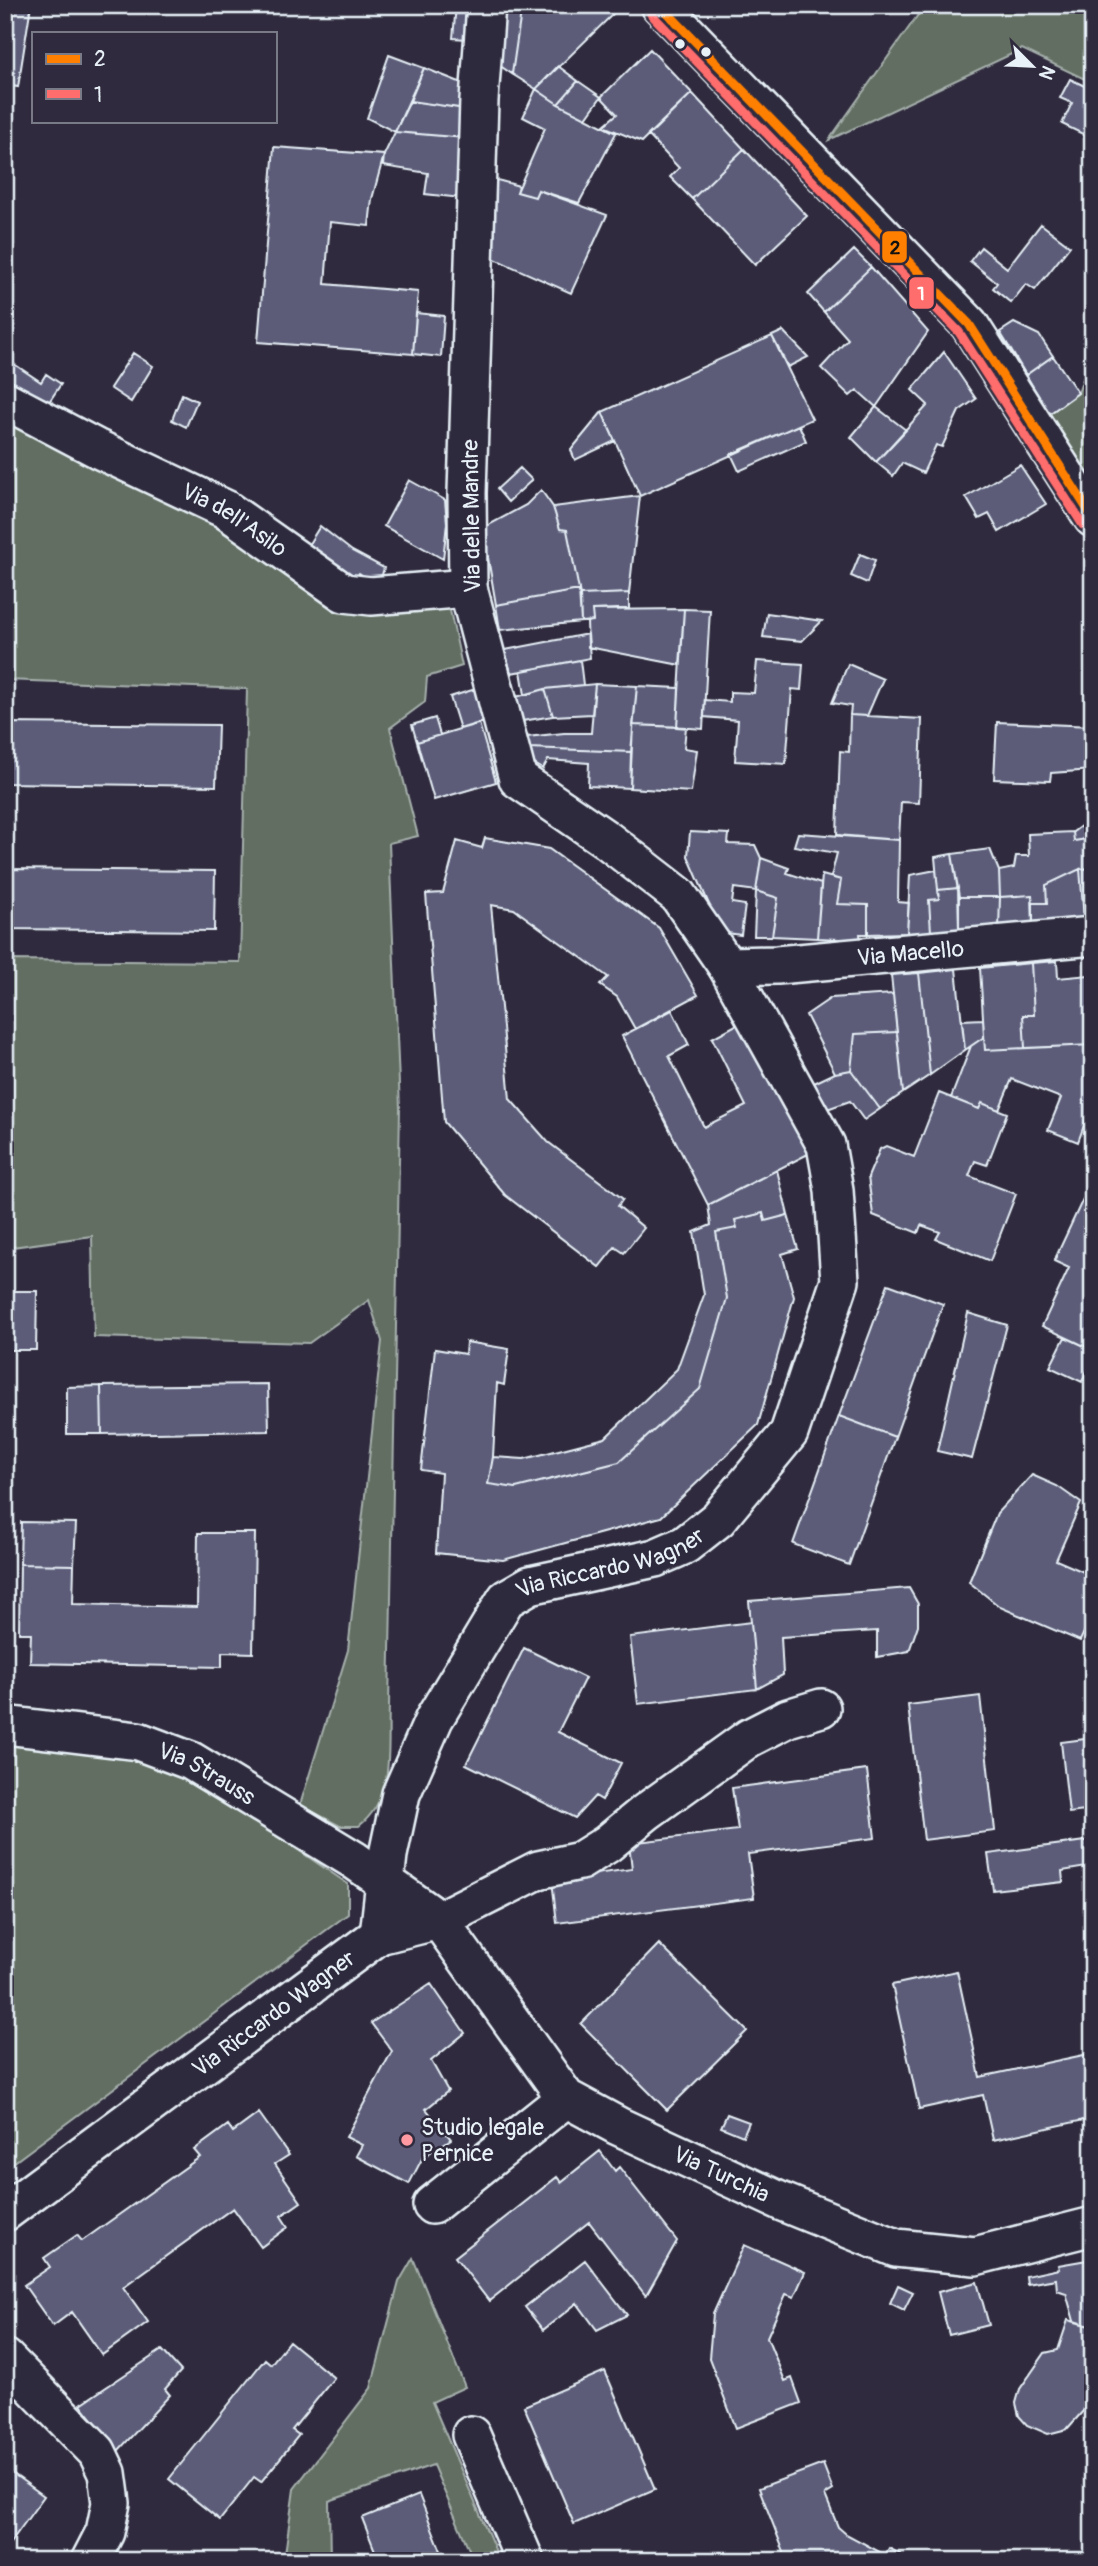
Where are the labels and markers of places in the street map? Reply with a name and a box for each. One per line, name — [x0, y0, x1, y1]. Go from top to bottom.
unlabelled marker — [673, 37, 687, 51]
unlabelled marker — [699, 45, 713, 59]
place label: Studio legale Pernice — [421, 2113, 545, 2168]
marker: Studio legale Pernice — [399, 2132, 415, 2148]

